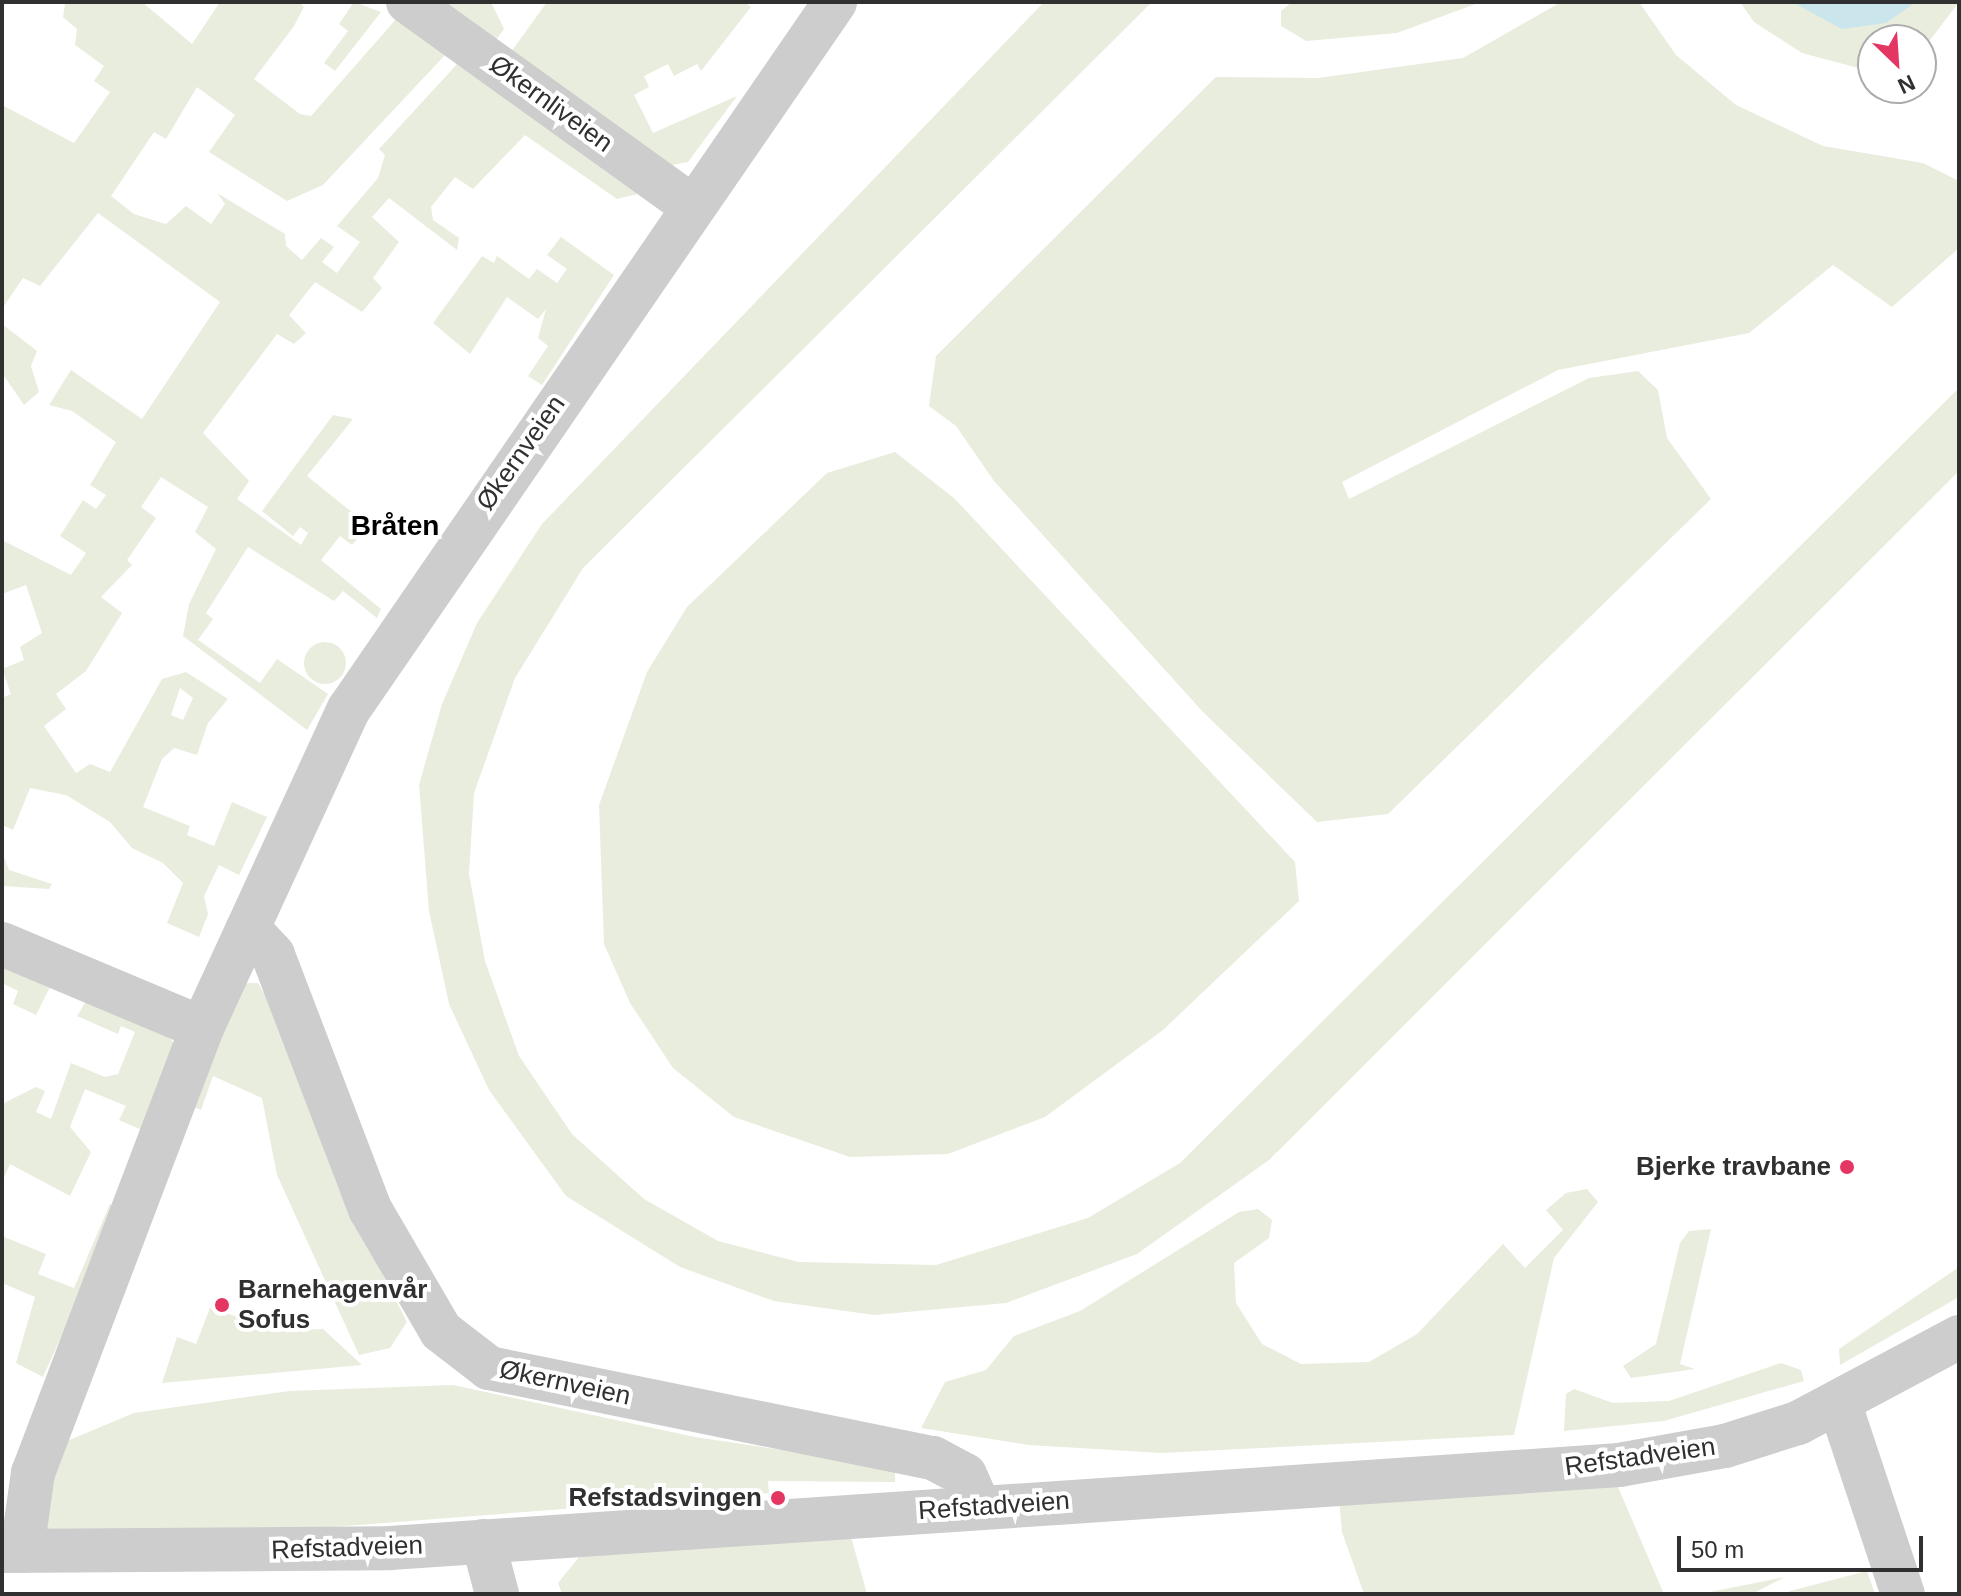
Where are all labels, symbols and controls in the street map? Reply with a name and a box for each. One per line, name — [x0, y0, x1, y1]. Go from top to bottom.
north arrow — [1857, 24, 1937, 104]
street label: Økernliveien — [483, 49, 619, 159]
text: N — [1894, 70, 1919, 99]
street label: Økernveien — [470, 390, 572, 516]
district label: Bråten — [351, 509, 439, 543]
place label: Bjerke travbane — [1636, 1151, 1831, 1183]
marker: Bjerke travbane — [1838, 1158, 1856, 1176]
place label: Barnehagenvår Sofus — [238, 1274, 427, 1336]
marker: Barnehagenvår Sofus — [213, 1296, 231, 1314]
street label: Økernveien — [497, 1354, 633, 1412]
street label: Refstadveien — [1563, 1431, 1717, 1483]
place label: Refstadsvingen — [568, 1482, 762, 1514]
street label: Refstadveien — [917, 1485, 1071, 1527]
marker: Refstadsvingen — [769, 1489, 787, 1507]
scale bar — [1681, 1520, 1927, 1570]
street label: Refstadveien — [271, 1530, 423, 1566]
text: 50 m — [1691, 1536, 1744, 1563]

